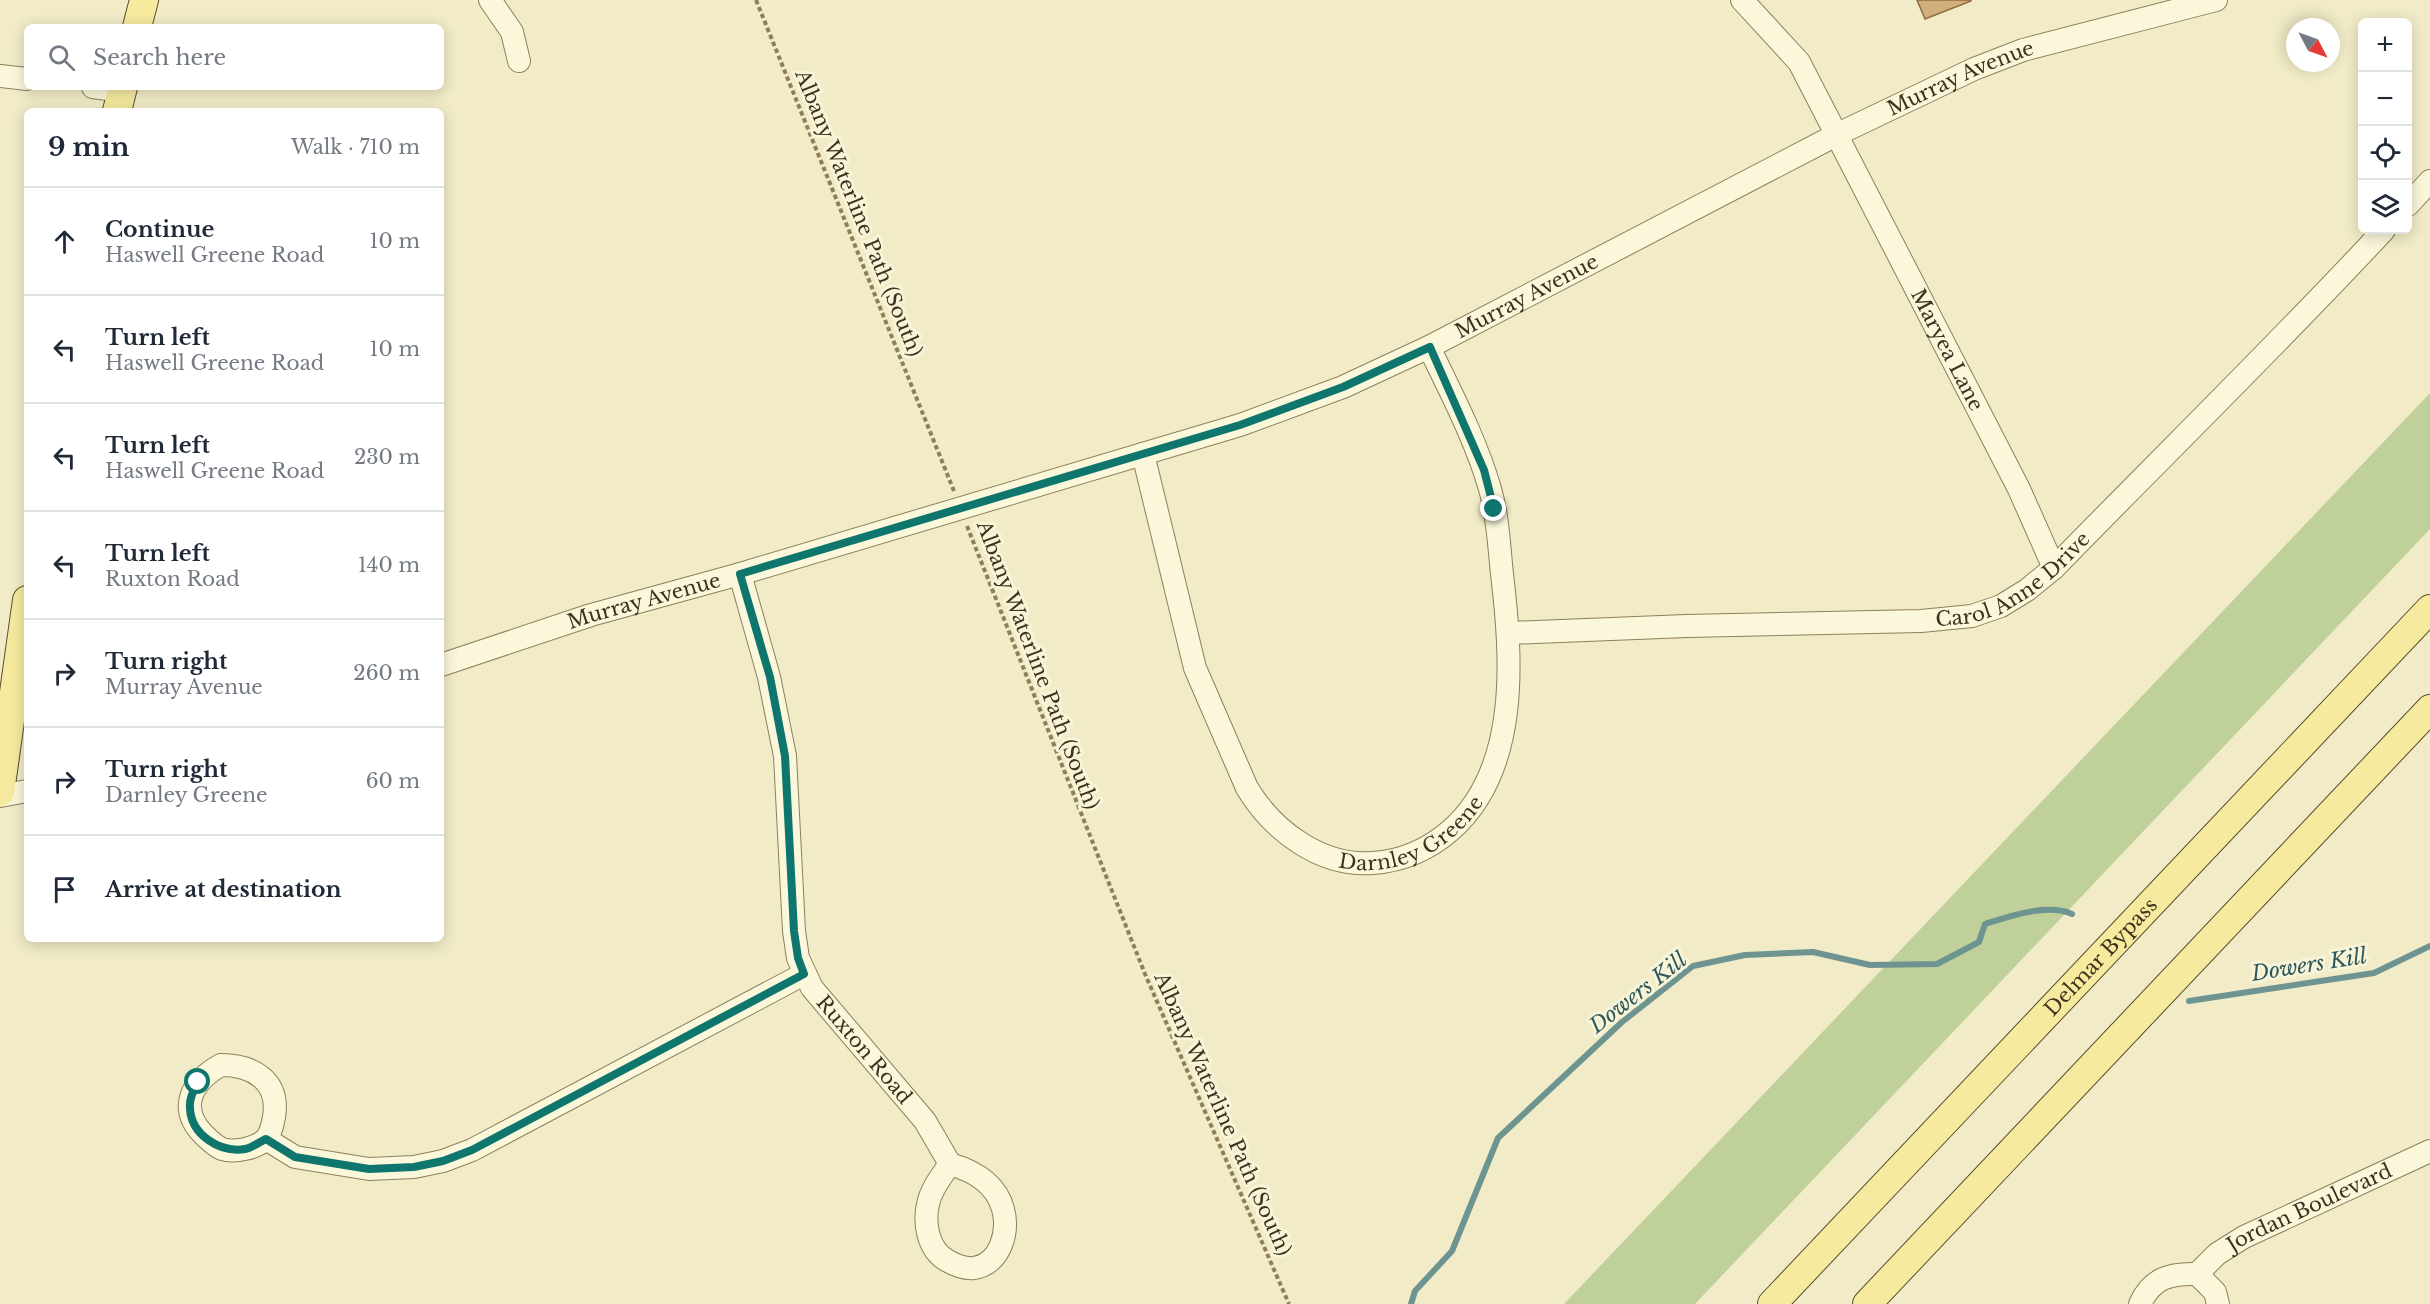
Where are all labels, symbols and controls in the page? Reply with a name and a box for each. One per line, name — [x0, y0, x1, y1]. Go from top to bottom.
north arrow — [2286, 18, 2340, 72]
map controls — [2358, 18, 2412, 234]
button: + — [2358, 18, 2412, 72]
search box — [24, 24, 444, 90]
street label: Murray Avenue — [1883, 36, 2036, 121]
icon: search — [45, 41, 78, 74]
text: Search here — [93, 44, 226, 71]
street label: Albany Waterline Path (South) — [790, 65, 928, 360]
button: − — [2358, 72, 2412, 126]
button: locate — [2358, 126, 2412, 180]
text: 9 min — [48, 131, 129, 163]
text: Walk · 710 m — [291, 135, 420, 159]
button: layers — [2358, 180, 2412, 234]
text: Continue — [105, 216, 214, 243]
icon: ahead — [48, 225, 81, 258]
text: 10 m — [370, 229, 420, 253]
text: Haswell Greene Road — [105, 243, 324, 267]
street label: Murray Avenue — [1451, 249, 1602, 343]
street label: Maryea Lane — [1906, 285, 1989, 415]
text: Turn left — [105, 324, 210, 351]
icon: left — [48, 333, 81, 366]
text: 10 m — [370, 337, 420, 361]
text: Haswell Greene Road — [105, 351, 324, 375]
text: Turn left — [105, 432, 210, 459]
icon: left — [48, 441, 81, 474]
text: 230 m — [354, 445, 420, 469]
text: Haswell Greene Road — [105, 459, 324, 483]
route end — [1480, 495, 1506, 521]
street label: Albany Waterline Path (South) — [971, 516, 1104, 813]
street label: Carol Anne Drive — [1934, 527, 2095, 632]
text: Turn left — [105, 540, 210, 567]
icon: left — [48, 549, 81, 582]
text: 140 m — [358, 553, 420, 577]
text: Ruxton Road — [105, 567, 240, 591]
street label: Murray Avenue — [564, 568, 723, 634]
text: Turn right — [105, 648, 227, 675]
icon: right — [48, 657, 81, 690]
text: 260 m — [353, 661, 420, 685]
text: Murray Avenue — [105, 675, 263, 699]
text: Turn right — [105, 756, 227, 783]
icon: right — [48, 765, 81, 798]
text: 60 m — [366, 769, 420, 793]
text: Darnley Greene — [105, 783, 267, 807]
street label: Darnley Greene — [1337, 791, 1488, 875]
icon: arrive — [48, 873, 81, 906]
text: Arrive at destination — [105, 876, 342, 903]
street label: Delmar Bypass — [2039, 893, 2162, 1021]
water label: Dowers Kill — [2249, 943, 2369, 987]
water label: Dowers Kill — [1583, 947, 1692, 1040]
street label: Albany Waterline Path (South) — [1149, 968, 1296, 1259]
street label: Ruxton Road — [812, 990, 917, 1109]
route start — [184, 1068, 210, 1094]
street label: Jordan Boulevard — [2220, 1158, 2396, 1258]

